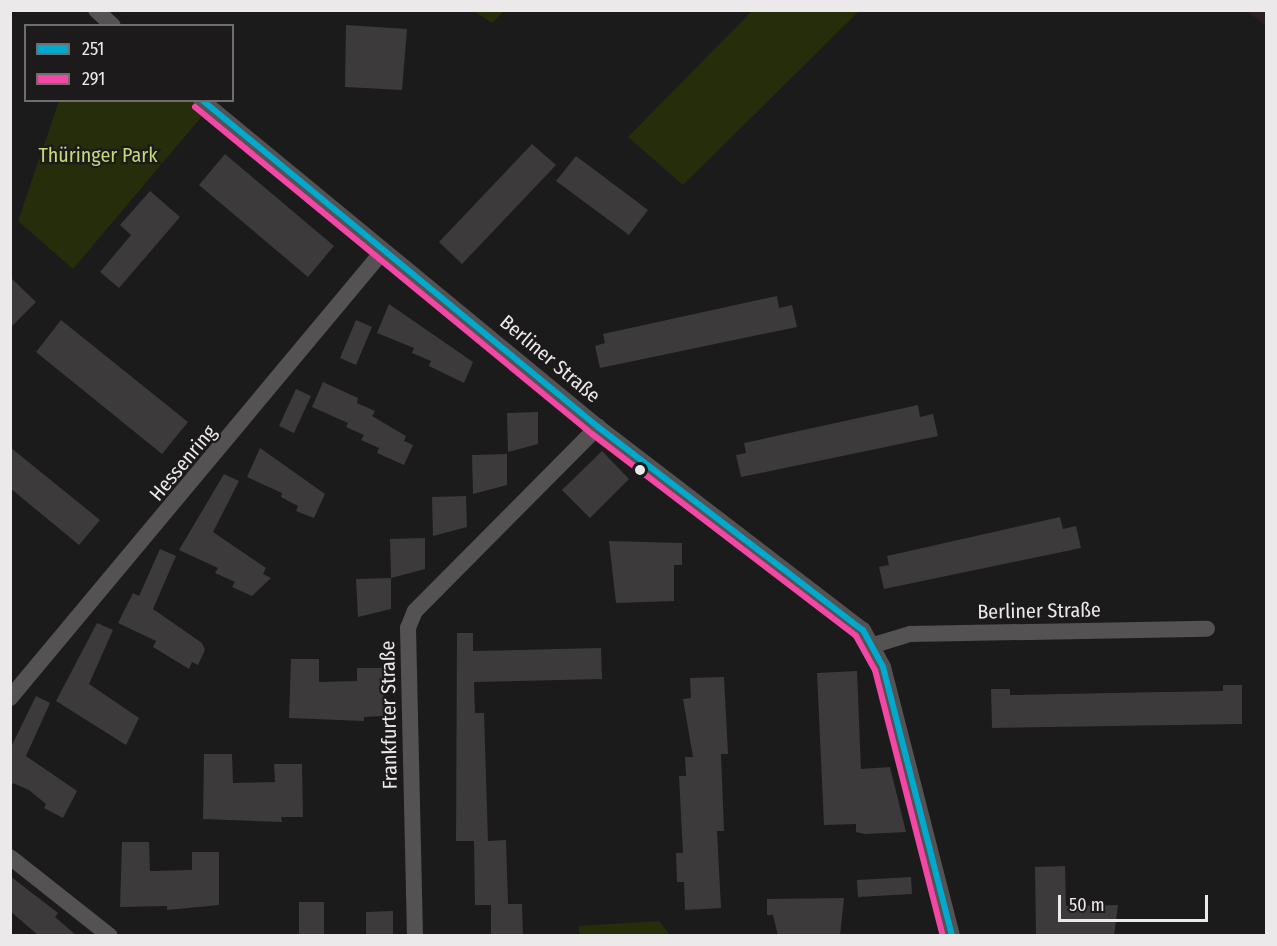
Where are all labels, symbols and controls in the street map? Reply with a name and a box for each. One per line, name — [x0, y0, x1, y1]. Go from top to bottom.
legend — [24, 24, 234, 102]
text: 251 — [82, 38, 104, 60]
text: 291 — [82, 68, 105, 90]
park label: Thüringer Park — [39, 143, 157, 167]
street label: Berliner Straße — [495, 310, 605, 408]
street label: Hessenring — [144, 420, 222, 506]
unlabelled marker — [634, 464, 646, 476]
street label: Berliner Straße — [977, 598, 1101, 624]
street label: Frankfurter Straße — [376, 640, 402, 790]
scale bar — [1061, 883, 1211, 921]
text: 50 m — [1069, 894, 1105, 916]

